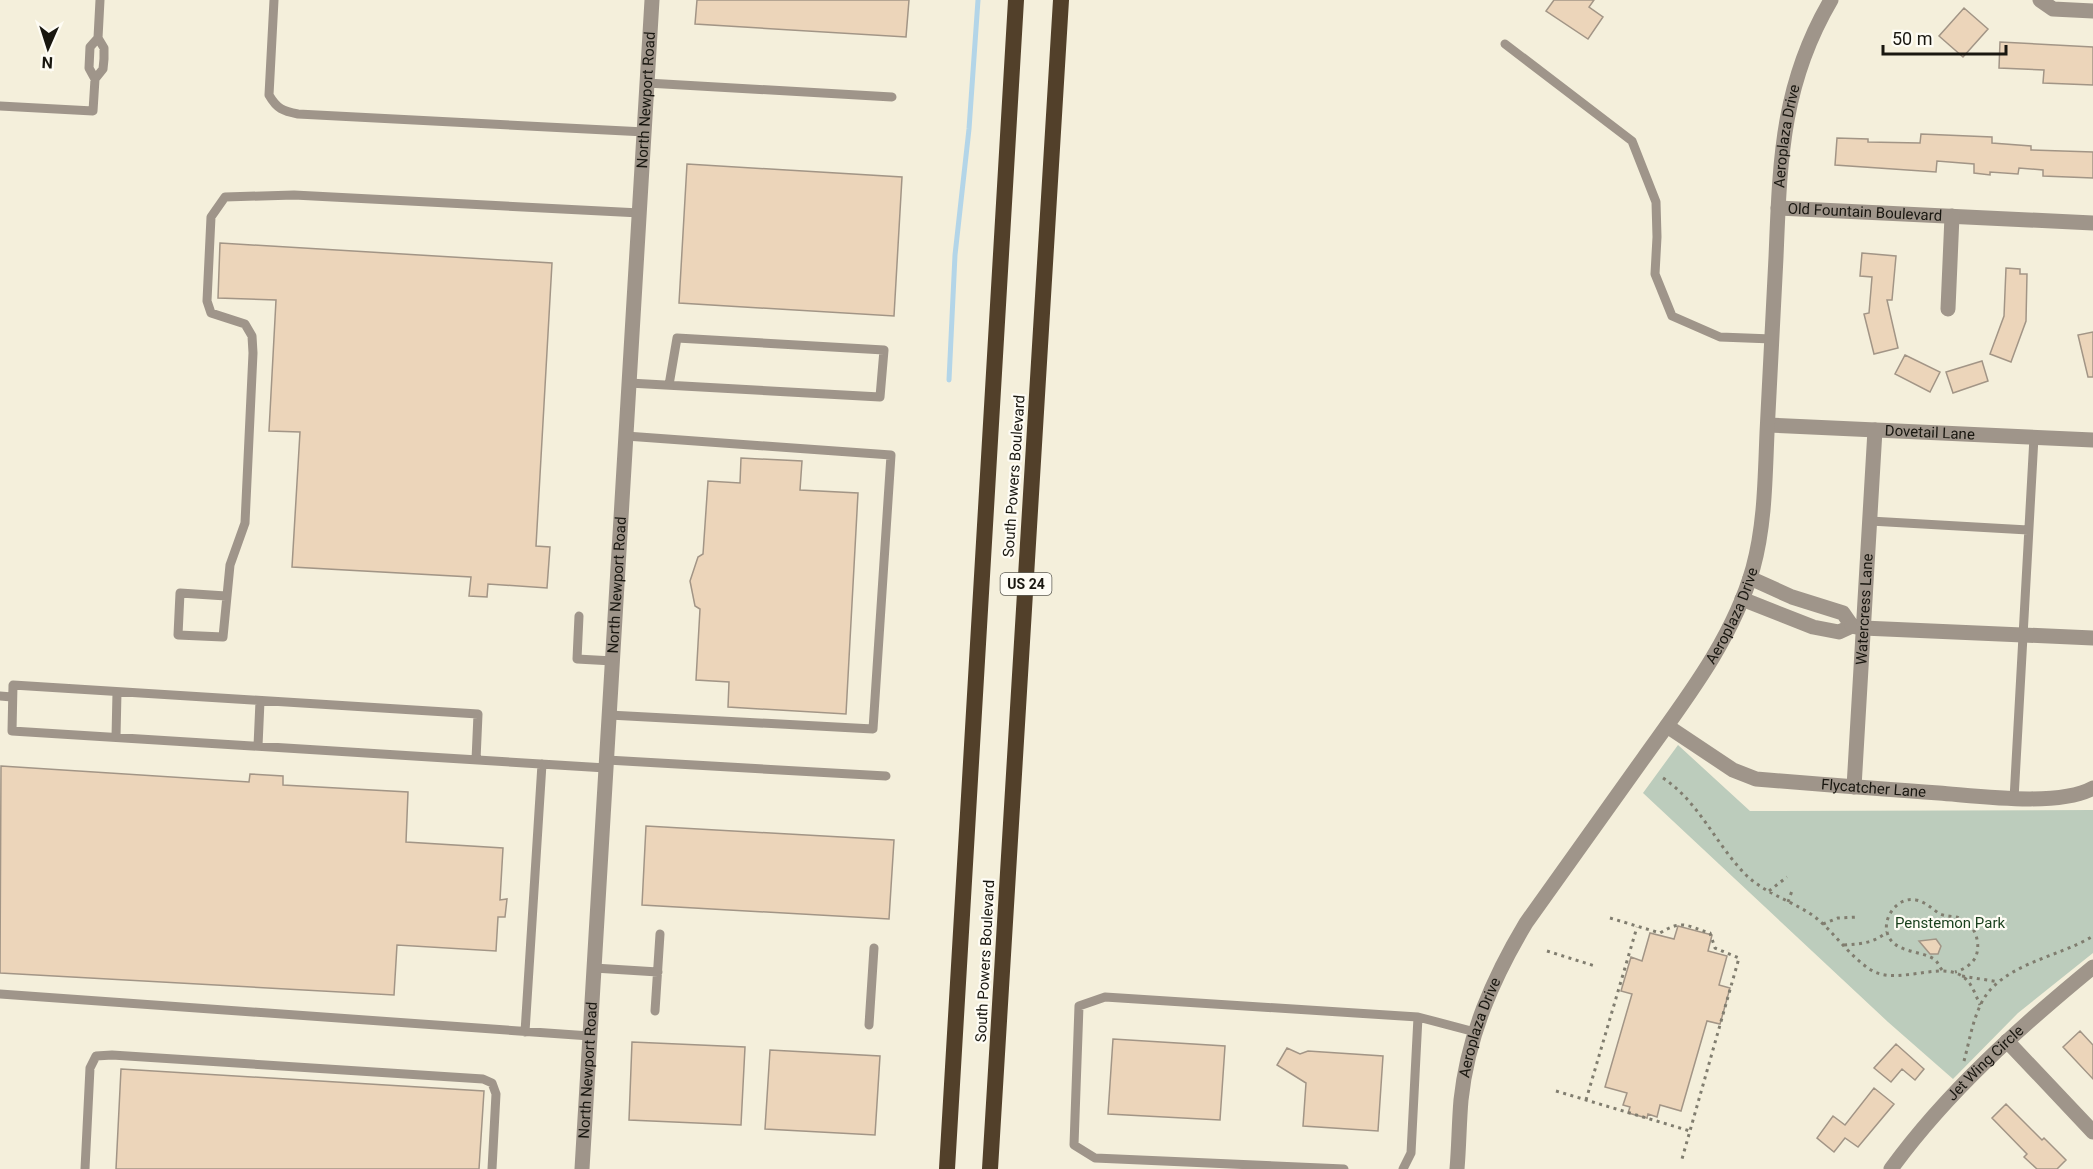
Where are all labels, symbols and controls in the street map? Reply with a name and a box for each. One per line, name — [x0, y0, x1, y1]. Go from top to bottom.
north arrow — [18, 18, 78, 78]
scale bar — [1883, 18, 2006, 56]
text: 50 m — [1892, 28, 1932, 49]
street label: North Newport Road — [633, 31, 659, 169]
text: N — [41, 53, 53, 72]
street label: Aeroplaza Drive — [1770, 82, 1804, 188]
street label: Old Fountain Boulevard — [1787, 199, 1943, 225]
street label: South Powers Boulevard — [999, 394, 1029, 558]
street label: Dovetail Lane — [1884, 421, 1975, 444]
street label: North Newport Road — [604, 516, 630, 654]
street label: Watercress Lane — [1852, 553, 1877, 666]
street label: Aeroplaza Drive — [1702, 565, 1762, 667]
road number: US 24 — [1000, 573, 1052, 595]
street label: Flycatcher Lane — [1820, 775, 1927, 801]
street label: South Powers Boulevard — [972, 879, 998, 1043]
park label: Penstemon Park — [1895, 914, 2005, 932]
street label: Aeroplaza Drive — [1455, 975, 1504, 1079]
street label: North Newport Road — [575, 1001, 601, 1139]
street label: Jet Wing Circle — [1943, 1022, 2027, 1104]

